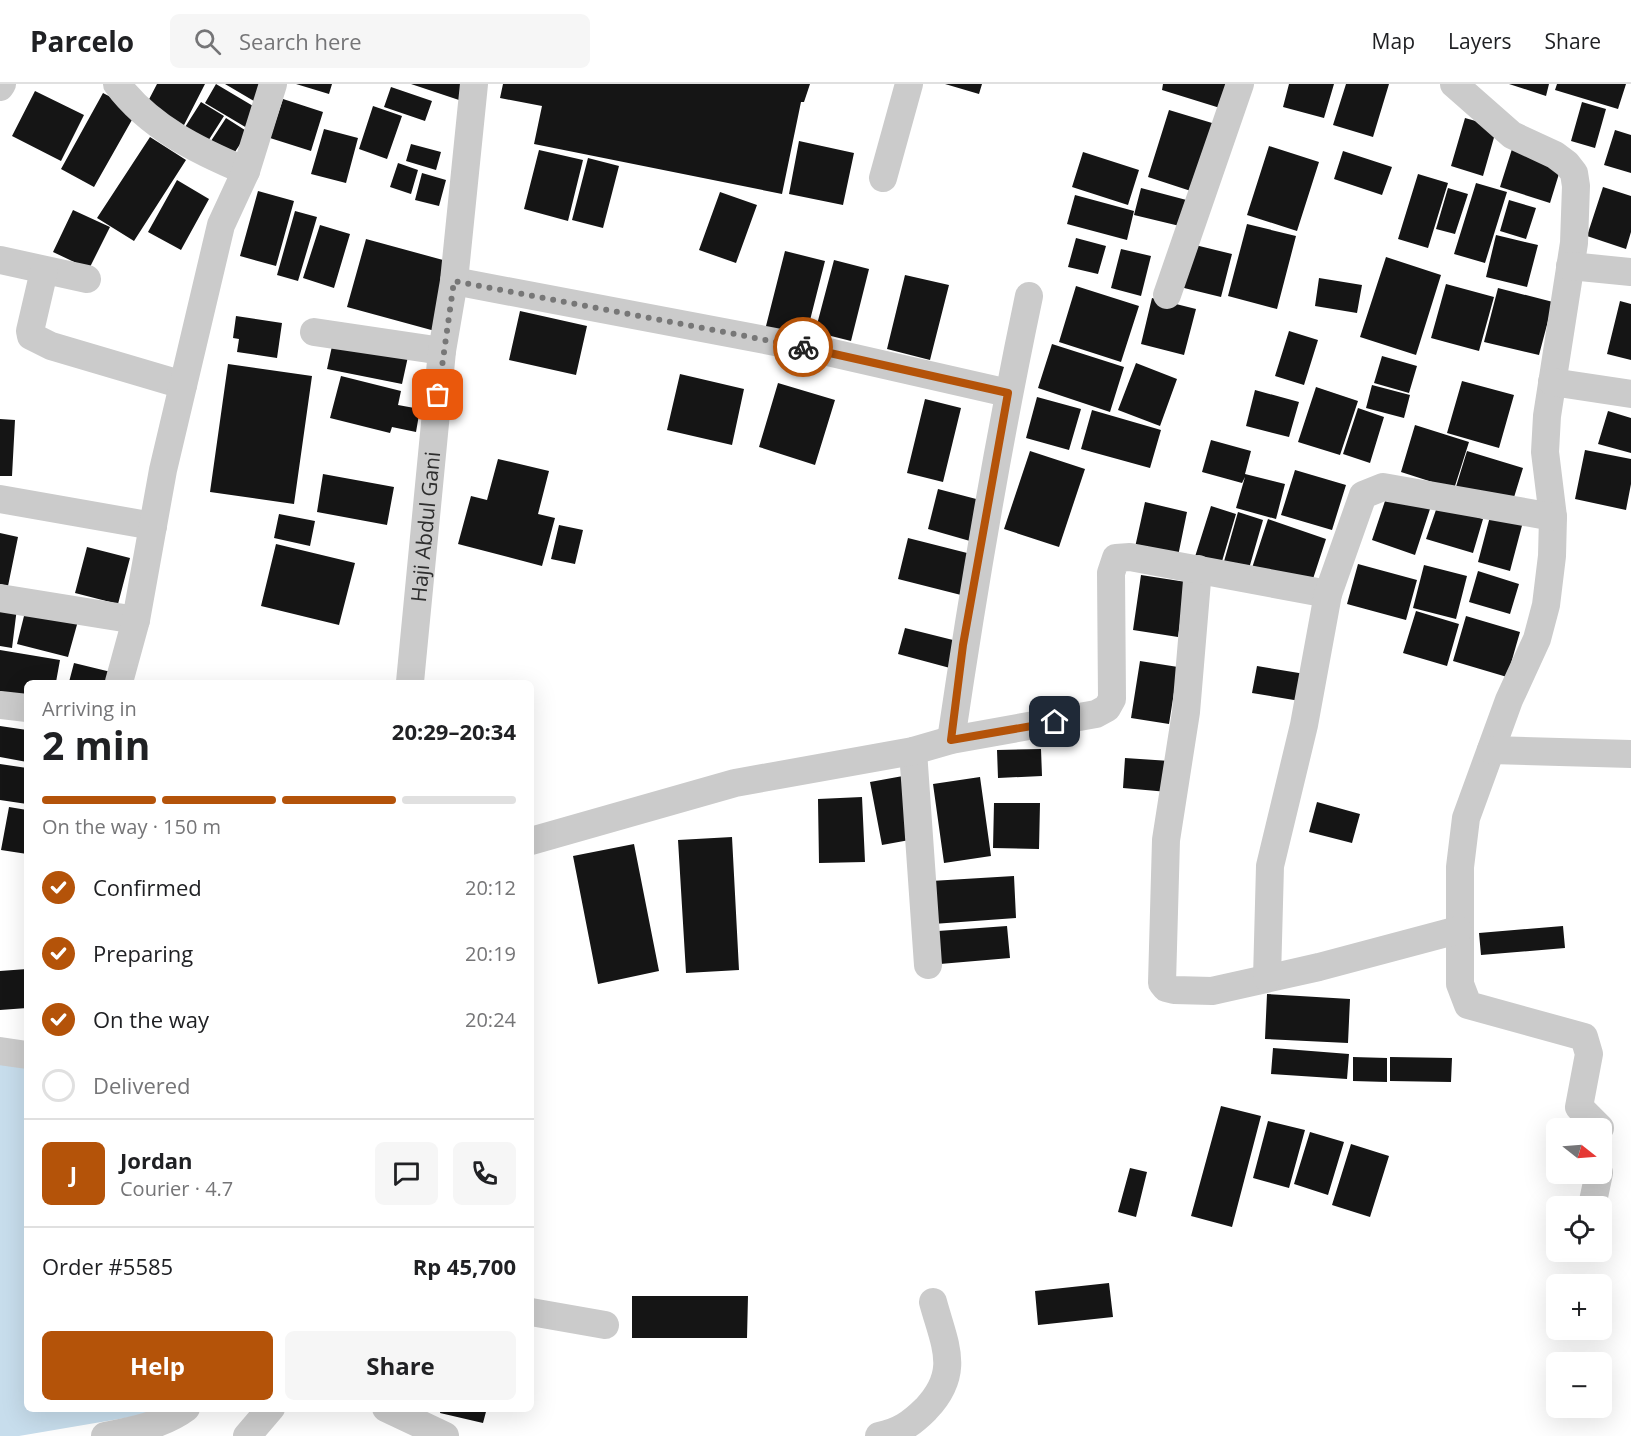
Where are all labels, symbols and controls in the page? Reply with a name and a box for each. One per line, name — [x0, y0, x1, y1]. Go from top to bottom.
search box — [170, 14, 590, 68]
text: Parcelo — [30, 22, 134, 60]
icon: search — [191, 25, 224, 58]
text: Search here — [239, 26, 362, 56]
text: Map — [1372, 27, 1415, 55]
text: Layers — [1448, 27, 1512, 55]
text: Share — [1545, 27, 1601, 55]
courier — [773, 317, 833, 377]
icon: bike — [787, 331, 820, 364]
pin — [412, 369, 463, 420]
icon: bag — [421, 378, 454, 411]
street label: Haji Abdul Gani — [404, 450, 446, 603]
text: Arriving in — [42, 695, 137, 722]
pin — [1029, 696, 1080, 747]
icon: home — [1038, 705, 1071, 738]
text: 20:29–20:34 — [392, 716, 516, 746]
text: 2 min — [42, 718, 150, 771]
text: On the way · 150 m — [42, 813, 221, 840]
icon: check — [42, 871, 75, 904]
text: Confirmed — [93, 872, 202, 902]
text: 20:12 — [465, 874, 516, 901]
icon: check — [42, 937, 75, 970]
text: Preparing — [93, 938, 193, 968]
text: 20:19 — [465, 940, 516, 967]
icon: check — [42, 1003, 75, 1036]
text: On the way — [93, 1004, 209, 1034]
text: 20:24 — [465, 1006, 516, 1033]
text: Delivered — [93, 1070, 191, 1100]
north arrow — [1546, 1118, 1612, 1184]
map controls — [1546, 1118, 1612, 1418]
button: chat — [375, 1142, 438, 1205]
button: phone — [453, 1142, 516, 1205]
text: Jordan — [120, 1145, 193, 1175]
text: J — [70, 1158, 77, 1188]
text: Courier · 4.7 — [120, 1175, 233, 1202]
button: locate — [1546, 1196, 1612, 1262]
text: Order #5585 — [42, 1251, 173, 1281]
text: Rp 45,700 — [413, 1251, 516, 1281]
button: + — [1546, 1274, 1612, 1340]
button: Help — [42, 1331, 273, 1400]
button: Share — [285, 1331, 516, 1400]
button: − — [1546, 1352, 1612, 1418]

